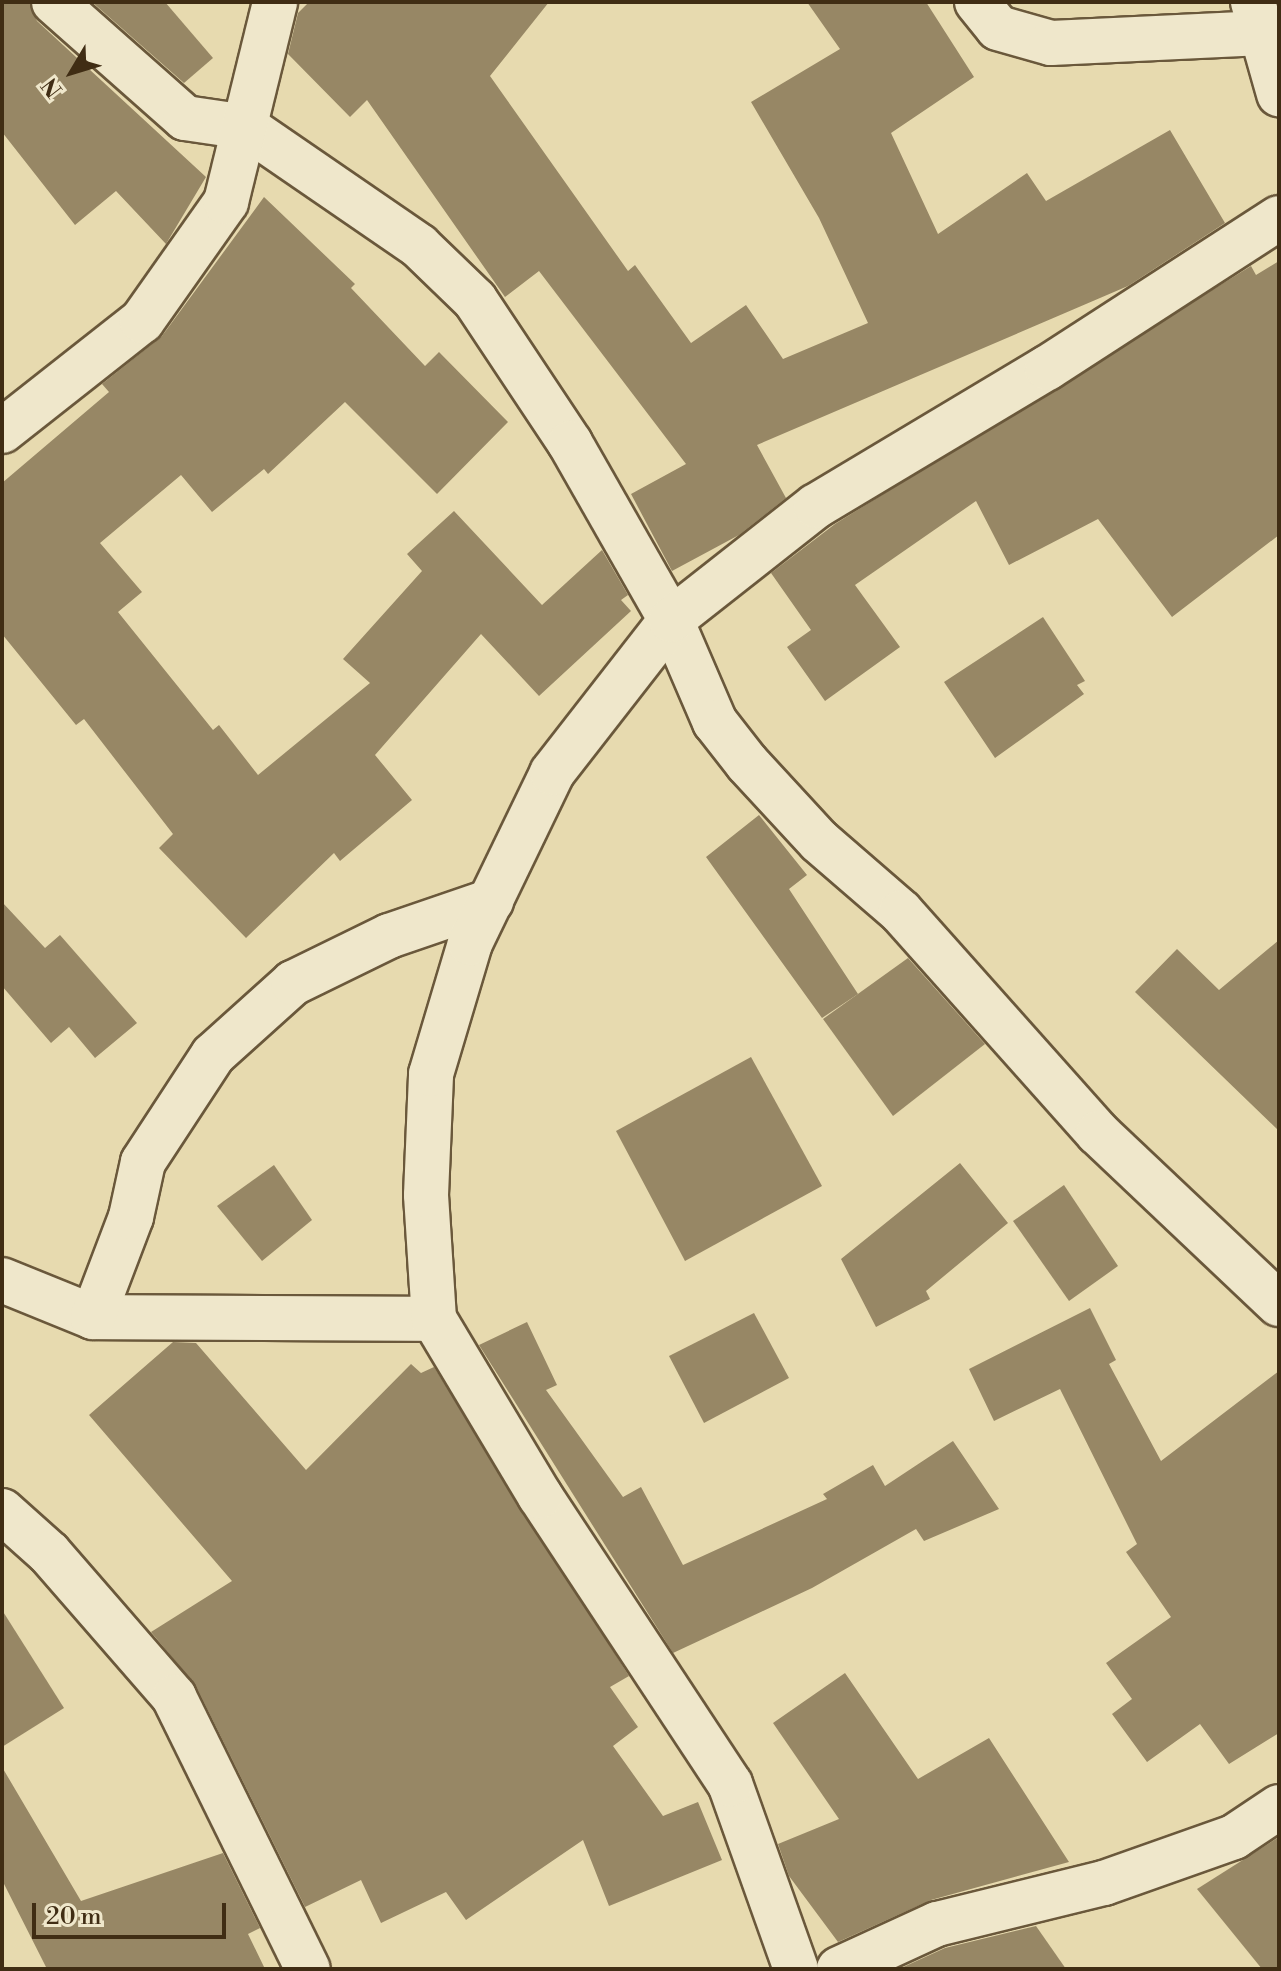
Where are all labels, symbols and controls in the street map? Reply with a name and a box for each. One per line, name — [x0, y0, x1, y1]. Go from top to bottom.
north arrow — [32, 32, 112, 112]
text: N — [37, 72, 69, 102]
scale bar — [36, 1887, 230, 1937]
text: 20 m — [46, 1902, 102, 1932]

